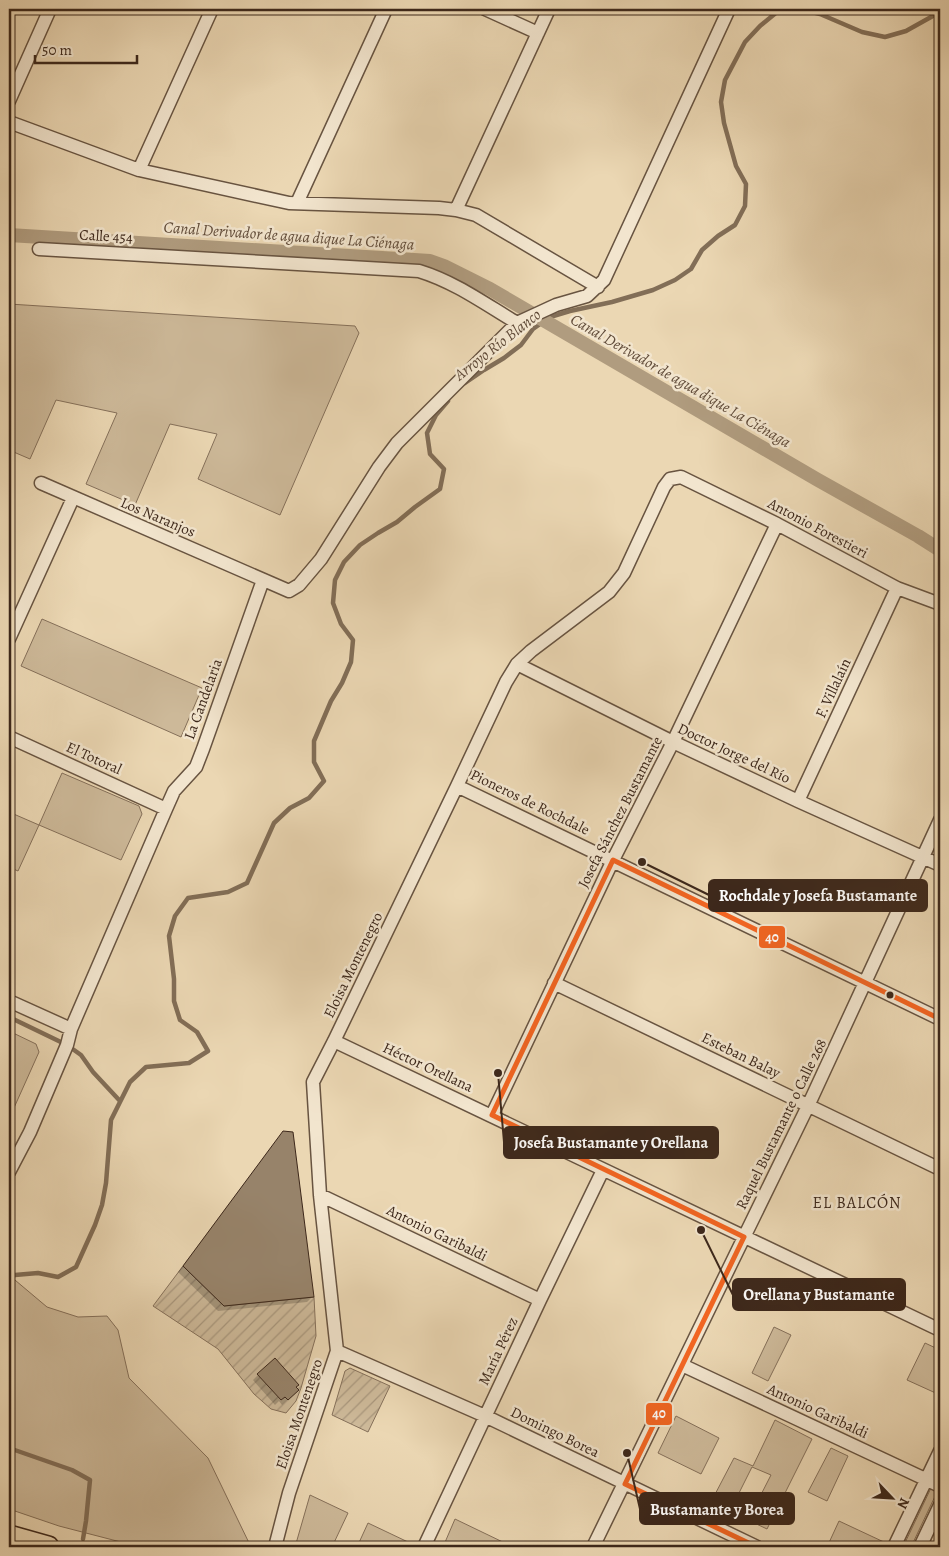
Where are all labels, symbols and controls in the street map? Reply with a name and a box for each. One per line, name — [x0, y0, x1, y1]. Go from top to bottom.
scale bar — [35, 32, 138, 64]
text: 50 m — [42, 40, 72, 60]
water label: Canal Derivador de agua dique La Ciénaga — [163, 216, 416, 256]
street label: Calle 454 — [79, 225, 133, 247]
water label: Arroyo Río Blanco — [449, 304, 546, 386]
water label: Canal Derivador de agua dique La Ciénaga — [566, 309, 795, 453]
street label: Los Naranjos — [117, 492, 199, 542]
street label: Antonio Forestieri — [764, 493, 872, 563]
street label: F. Villalaín — [810, 655, 856, 721]
street label: La Candelaria — [179, 656, 227, 742]
street label: Doctor Jorge del Río — [674, 718, 794, 788]
street label: Josefa Sánchez Bustamante — [573, 733, 667, 891]
street label: El Totoral — [63, 737, 125, 779]
street label: Pioneros de Rochdale — [467, 764, 593, 840]
callout: Rochdale y Josefa Bustamante — [709, 880, 927, 911]
text: Rochdale y Josefa Bustamante — [719, 885, 917, 907]
street label: Eloisa Montenegro — [319, 909, 387, 1021]
line badge: 40 — [758, 925, 786, 949]
text: 40 — [765, 928, 779, 947]
unlabelled marker — [885, 990, 895, 1000]
street label: Esteban Balay — [698, 1027, 784, 1083]
street label: Raquel Bustamante o Calle 268 — [731, 1035, 831, 1213]
street label: Héctor Orellana — [380, 1037, 476, 1097]
callout: Josefa Bustamante y Orellana — [504, 1127, 718, 1158]
text: Josefa Bustamante y Orellana — [514, 1132, 708, 1154]
district label: EL BALCÓN — [812, 1192, 902, 1214]
street label: Antonio Garibaldi — [383, 1200, 491, 1266]
callout: Orellana y Bustamante — [733, 1279, 905, 1310]
text: Orellana y Bustamante — [743, 1284, 895, 1306]
street label: María Pérez — [474, 1314, 523, 1388]
street label: Eloisa Montenegro — [271, 1356, 327, 1472]
street label: Antonio Garibaldi — [763, 1378, 872, 1443]
street label: Domingo Borea — [507, 1402, 603, 1462]
line badge: 40 — [645, 1402, 673, 1426]
text: 40 — [652, 1404, 666, 1423]
north arrow — [866, 1474, 916, 1524]
callout: Bustamante y Borea — [640, 1493, 794, 1524]
text: N — [893, 1495, 914, 1512]
text: Bustamante y Borea — [650, 1499, 784, 1521]

